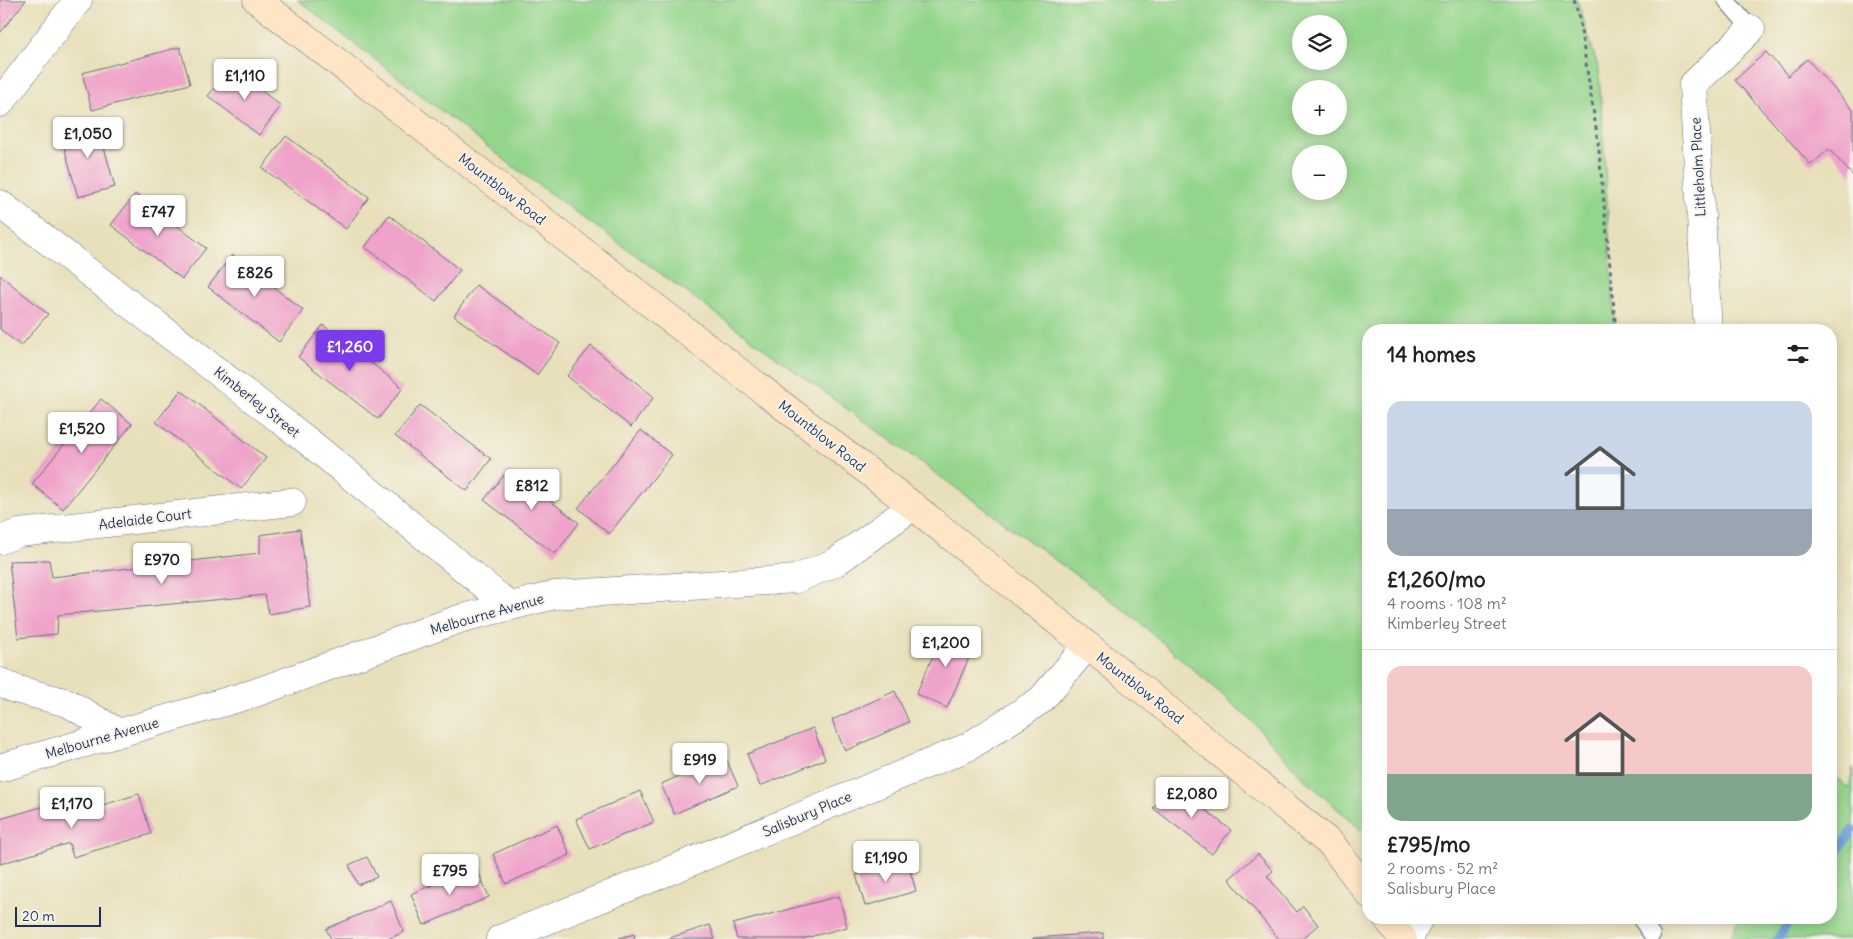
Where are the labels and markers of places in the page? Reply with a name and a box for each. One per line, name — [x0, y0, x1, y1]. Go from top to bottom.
pin: £1,110 — [204, 58, 286, 101]
pin: £1,050 — [47, 116, 129, 159]
pin: £747 — [128, 194, 188, 237]
pin: £826 — [225, 256, 285, 298]
pin: £1,260 — [309, 330, 391, 372]
pin: £1,520 — [41, 412, 123, 454]
pin: £812 — [502, 468, 562, 511]
pin: £970 — [132, 542, 192, 585]
pin: £1,200 — [905, 626, 987, 668]
pin: £919 — [670, 742, 730, 785]
pin: £2,080 — [1151, 776, 1233, 819]
pin: £1,170 — [31, 786, 113, 829]
pin: £1,190 — [845, 840, 927, 883]
pin: £795 — [420, 854, 480, 896]

